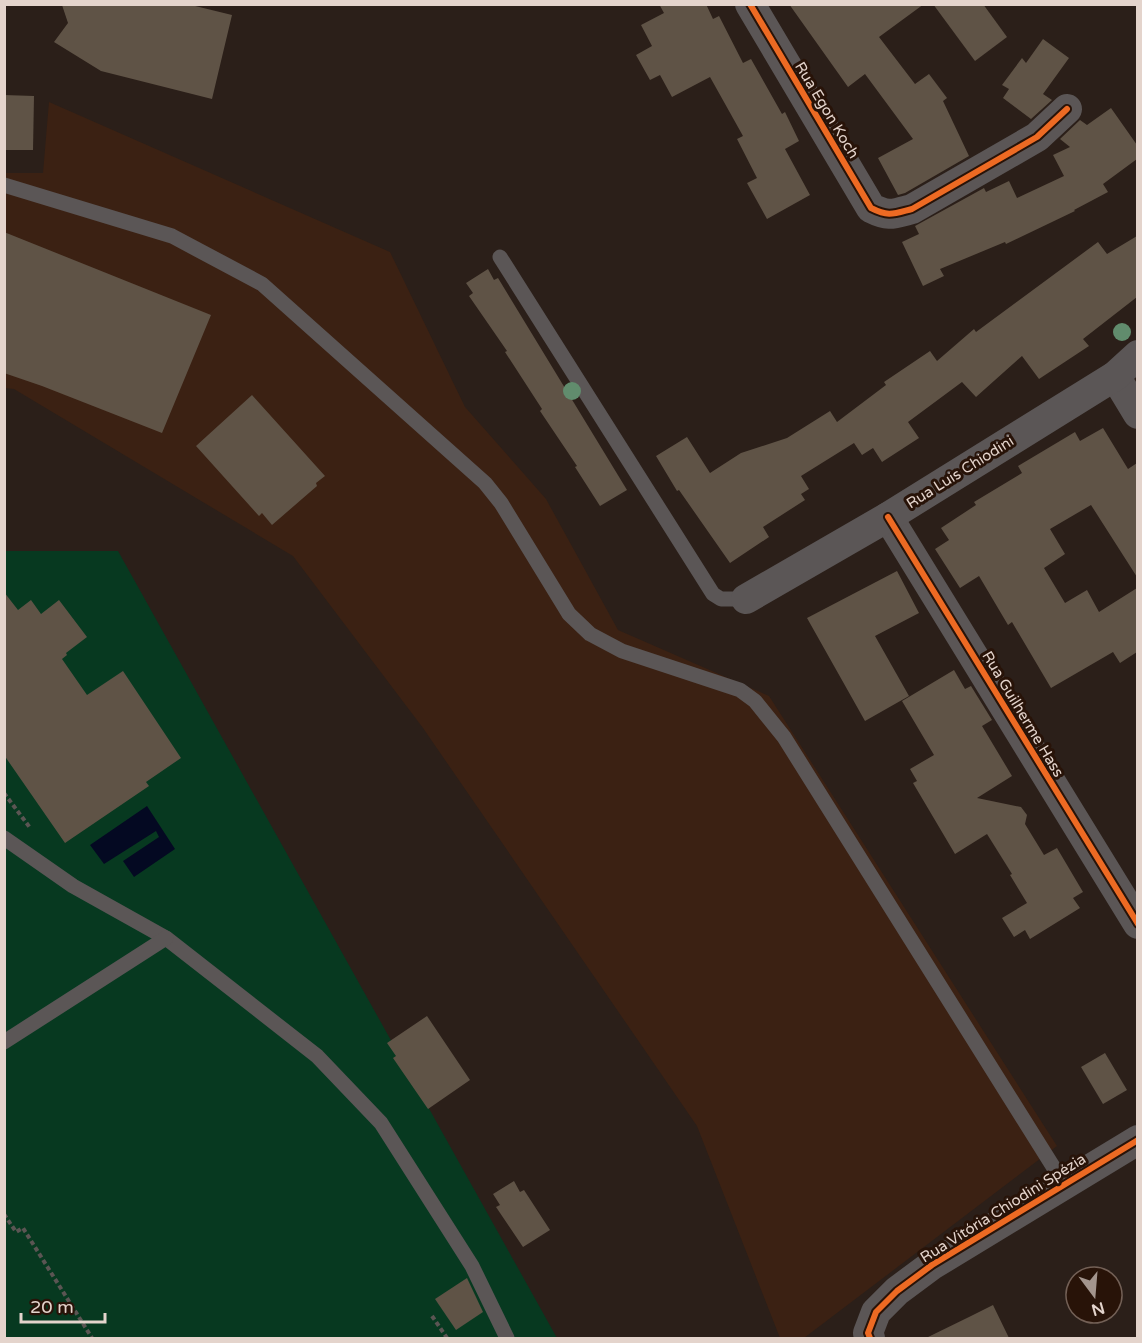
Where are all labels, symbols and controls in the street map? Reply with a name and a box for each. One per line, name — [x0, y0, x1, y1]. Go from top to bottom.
street label: Rua Egon Koch — [791, 58, 863, 162]
street label: Rua Luis Chiodini — [903, 432, 1017, 512]
street label: Rua Guilherme Hass — [978, 648, 1068, 780]
street label: Rua Vitória Chiodini Spézia — [917, 1150, 1089, 1266]
north arrow — [1064, 1265, 1124, 1325]
scale bar — [21, 1286, 105, 1324]
text: 20 m — [30, 1296, 74, 1318]
text: N — [1089, 1297, 1107, 1320]

